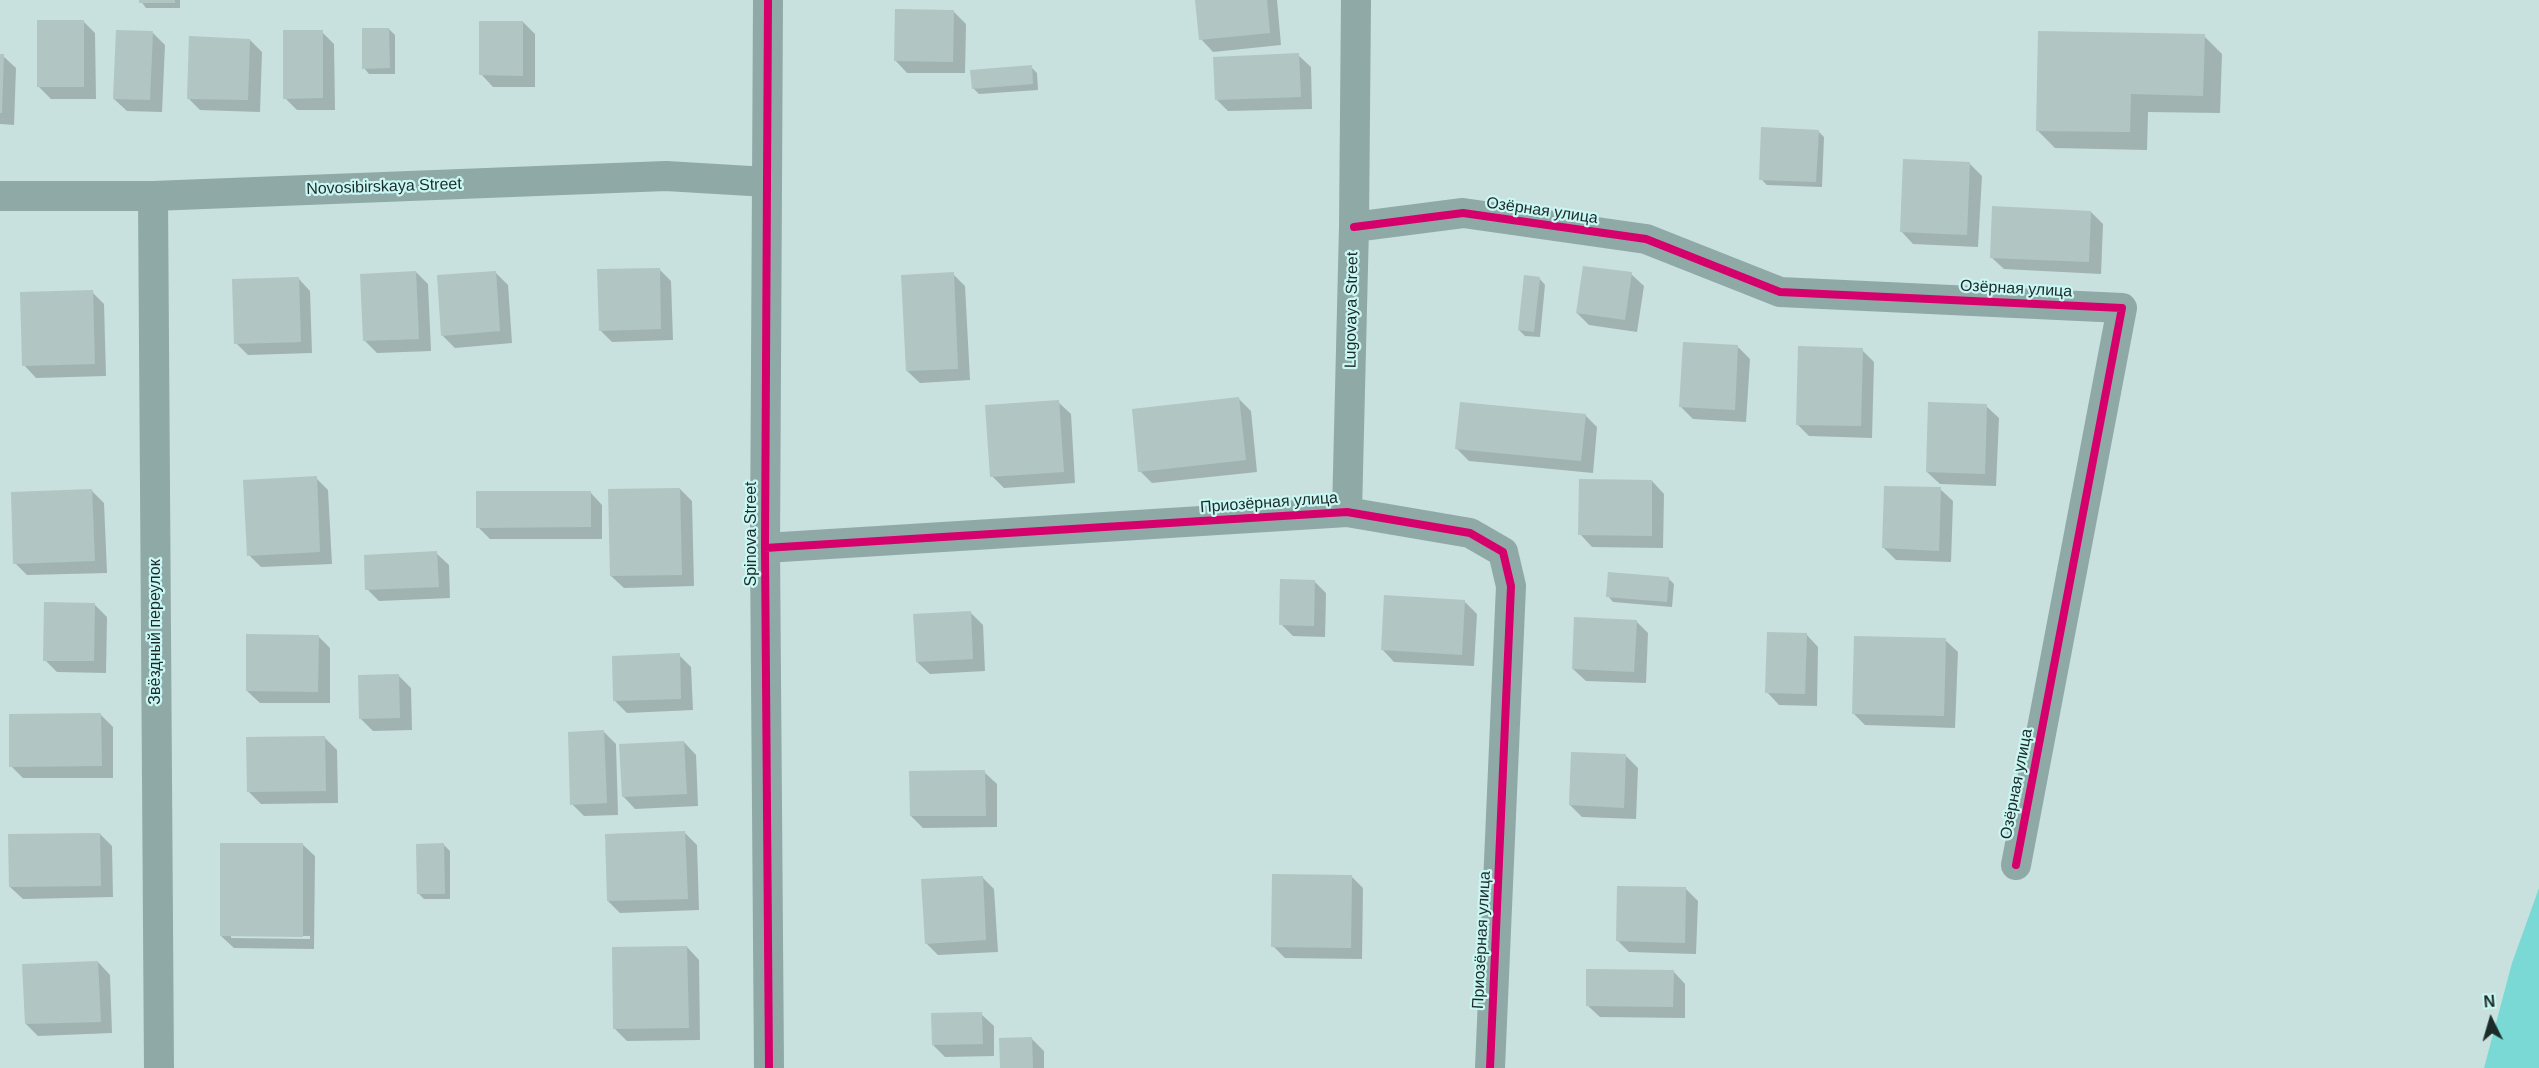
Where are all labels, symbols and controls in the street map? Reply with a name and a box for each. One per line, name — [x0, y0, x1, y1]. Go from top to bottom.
street label: Novosibirskaya Street — [306, 175, 462, 199]
street label: Озёрная улица — [1485, 194, 1599, 228]
street label: Lugovaya Street — [1341, 252, 1363, 368]
street label: Озёрная улица — [1959, 276, 2073, 302]
street label: Spinova Street — [742, 482, 762, 586]
street label: Приозёрная улица — [1199, 489, 1339, 517]
street label: Звёздный переулок — [146, 559, 166, 705]
street label: Озёрная улица — [1997, 727, 2037, 841]
street label: Приозёрная улица — [1469, 871, 1495, 1009]
north arrow — [2461, 990, 2521, 1050]
text: N — [2483, 993, 2496, 1011]

